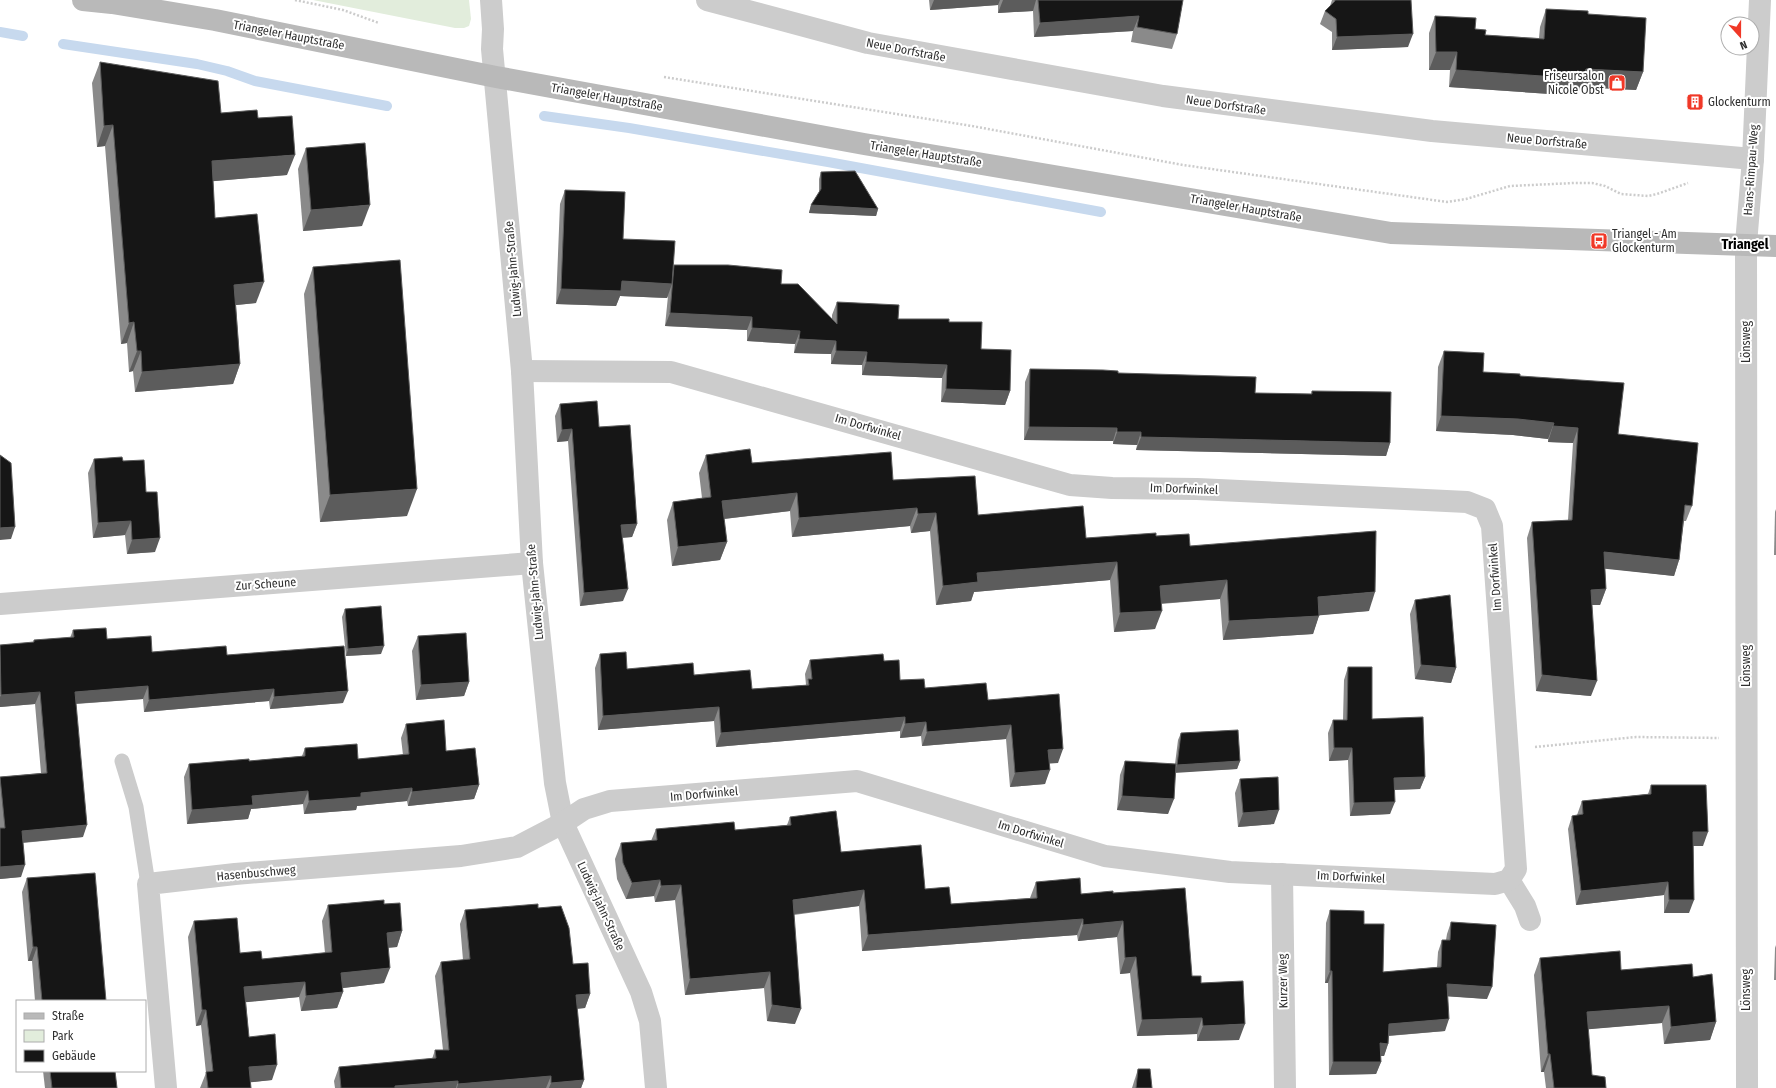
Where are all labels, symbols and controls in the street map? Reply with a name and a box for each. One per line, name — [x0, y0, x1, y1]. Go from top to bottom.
north arrow — [1720, 16, 1760, 56]
street label: Triangeler Hauptstraße — [232, 17, 346, 53]
street label: Neue Dorfstraße — [865, 35, 947, 65]
text: N — [1738, 38, 1749, 52]
place label: Friseursalon Nicole Obst — [1544, 69, 1604, 97]
shop icon: Friseursalon Nicole Obst — [1607, 73, 1627, 93]
street label: Triangeler Hauptstraße — [550, 80, 664, 114]
street label: Neue Dorfstraße — [1185, 92, 1267, 118]
building icon: Glockenturm — [1685, 92, 1705, 112]
place label: Glockenturm — [1708, 95, 1771, 109]
street label: Hans-Rimpau-Weg — [1741, 124, 1761, 216]
street label: Neue Dorfstraße — [1506, 131, 1588, 151]
street label: Triangeler Hauptstraße — [869, 138, 983, 170]
street label: Triangeler Hauptstraße — [1189, 191, 1303, 225]
street label: Ludwig-Jahn-Straße — [502, 220, 524, 318]
place label: Triangel - Am Glockenturm — [1612, 227, 1677, 255]
bus stop icon: Triangel - Am Glockenturm — [1589, 231, 1609, 251]
district label: Triangel — [1721, 236, 1769, 253]
street label: Lönsweg — [1739, 321, 1753, 363]
street label: Im Dorfwinkel — [833, 411, 903, 443]
street label: Im Dorfwinkel — [1150, 481, 1218, 497]
street label: Ludwig-Jahn-Straße — [524, 543, 546, 641]
street label: Im Dorfwinkel — [1486, 543, 1504, 611]
street label: Zur Scheune — [235, 575, 297, 593]
street label: Lönsweg — [1739, 645, 1753, 687]
street label: Im Dorfwinkel — [669, 784, 739, 804]
street label: Im Dorfwinkel — [996, 817, 1066, 851]
street label: Ludwig-Jahn-Straße — [574, 859, 628, 953]
street label: Hasenbuschweg — [216, 863, 296, 883]
street label: Im Dorfwinkel — [1317, 868, 1385, 886]
street label: Kurzer Weg — [1276, 953, 1290, 1008]
street label: Lönsweg — [1739, 969, 1753, 1011]
legend — [16, 1000, 146, 1072]
text: Straße — [52, 1009, 84, 1023]
text: Park — [52, 1029, 74, 1043]
text: Gebäude — [52, 1049, 96, 1063]

